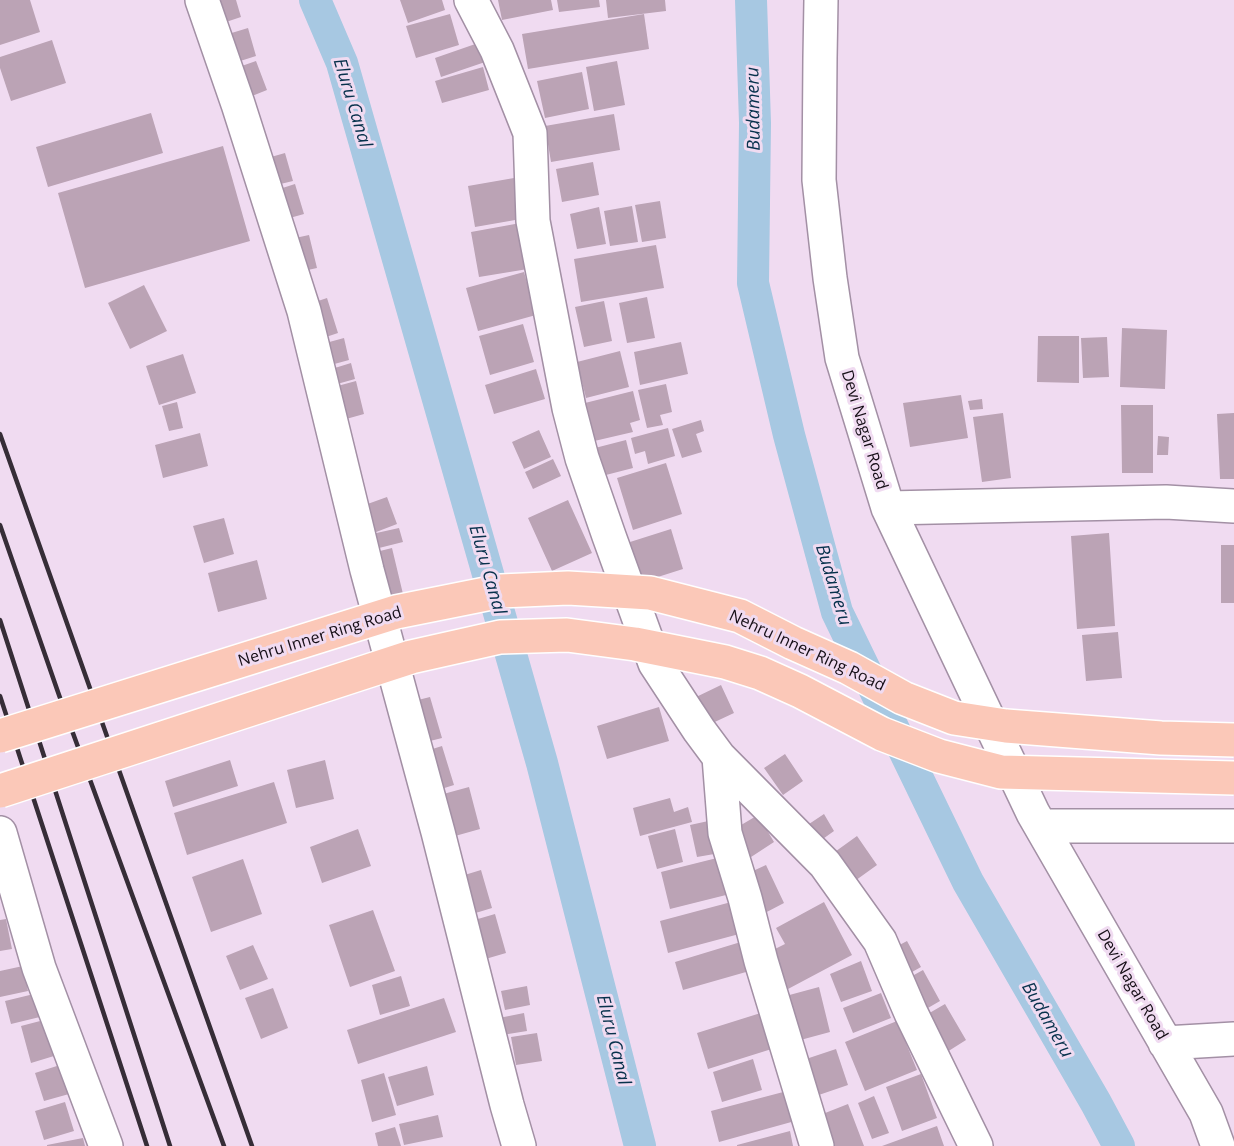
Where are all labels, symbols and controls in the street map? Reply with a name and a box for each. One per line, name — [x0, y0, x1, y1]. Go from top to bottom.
water label: Eluru Canal — [328, 56, 376, 150]
water label: Budameru — [742, 67, 766, 151]
street label: Devi Nagar Road — [837, 368, 891, 492]
water label: Eluru Canal — [464, 523, 510, 617]
water label: Budameru — [810, 542, 856, 628]
street label: Nehru Inner Ring Road — [236, 603, 404, 671]
street label: Nehru Inner Ring Road — [726, 606, 888, 696]
street label: Devi Nagar Road — [1093, 926, 1171, 1044]
water label: Budameru — [1017, 978, 1077, 1062]
water label: Eluru Canal — [591, 993, 635, 1087]

